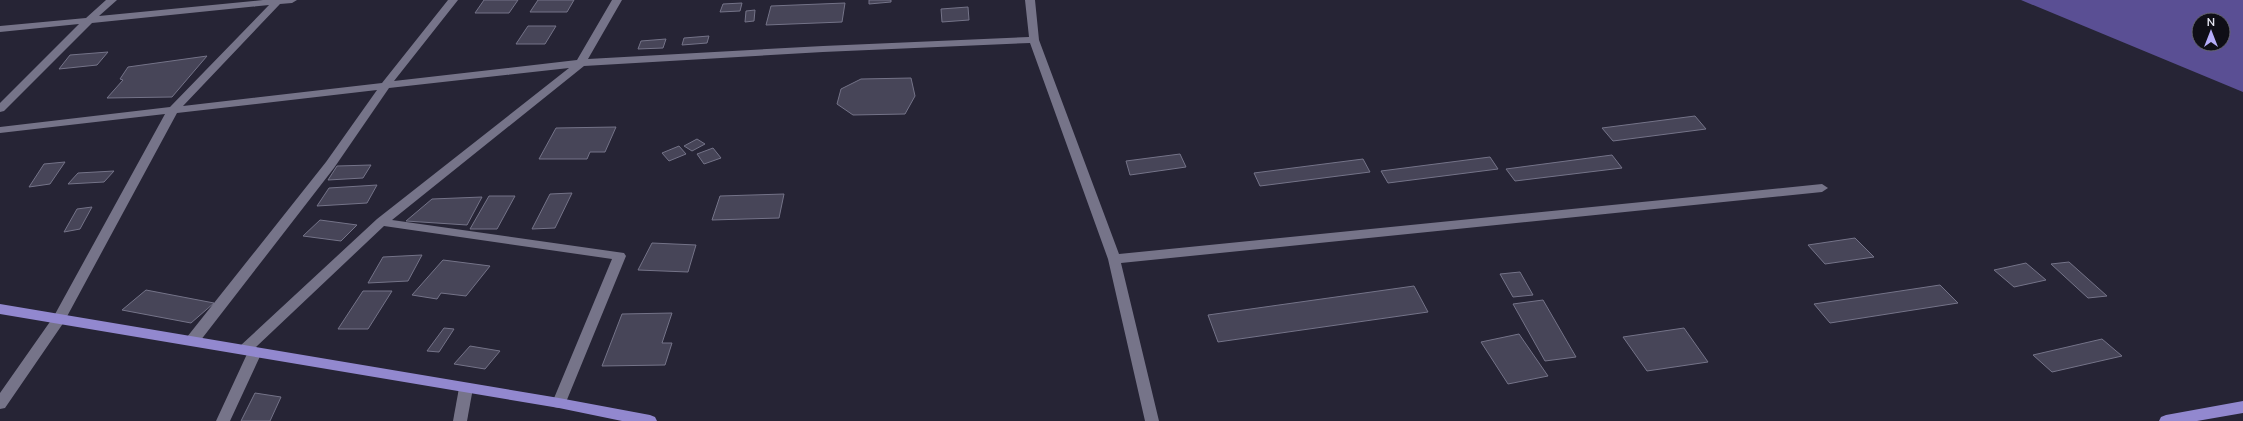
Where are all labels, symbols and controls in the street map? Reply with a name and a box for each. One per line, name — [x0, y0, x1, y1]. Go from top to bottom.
north arrow — [2191, 12, 2231, 52]
text: N — [2207, 15, 2215, 29]

